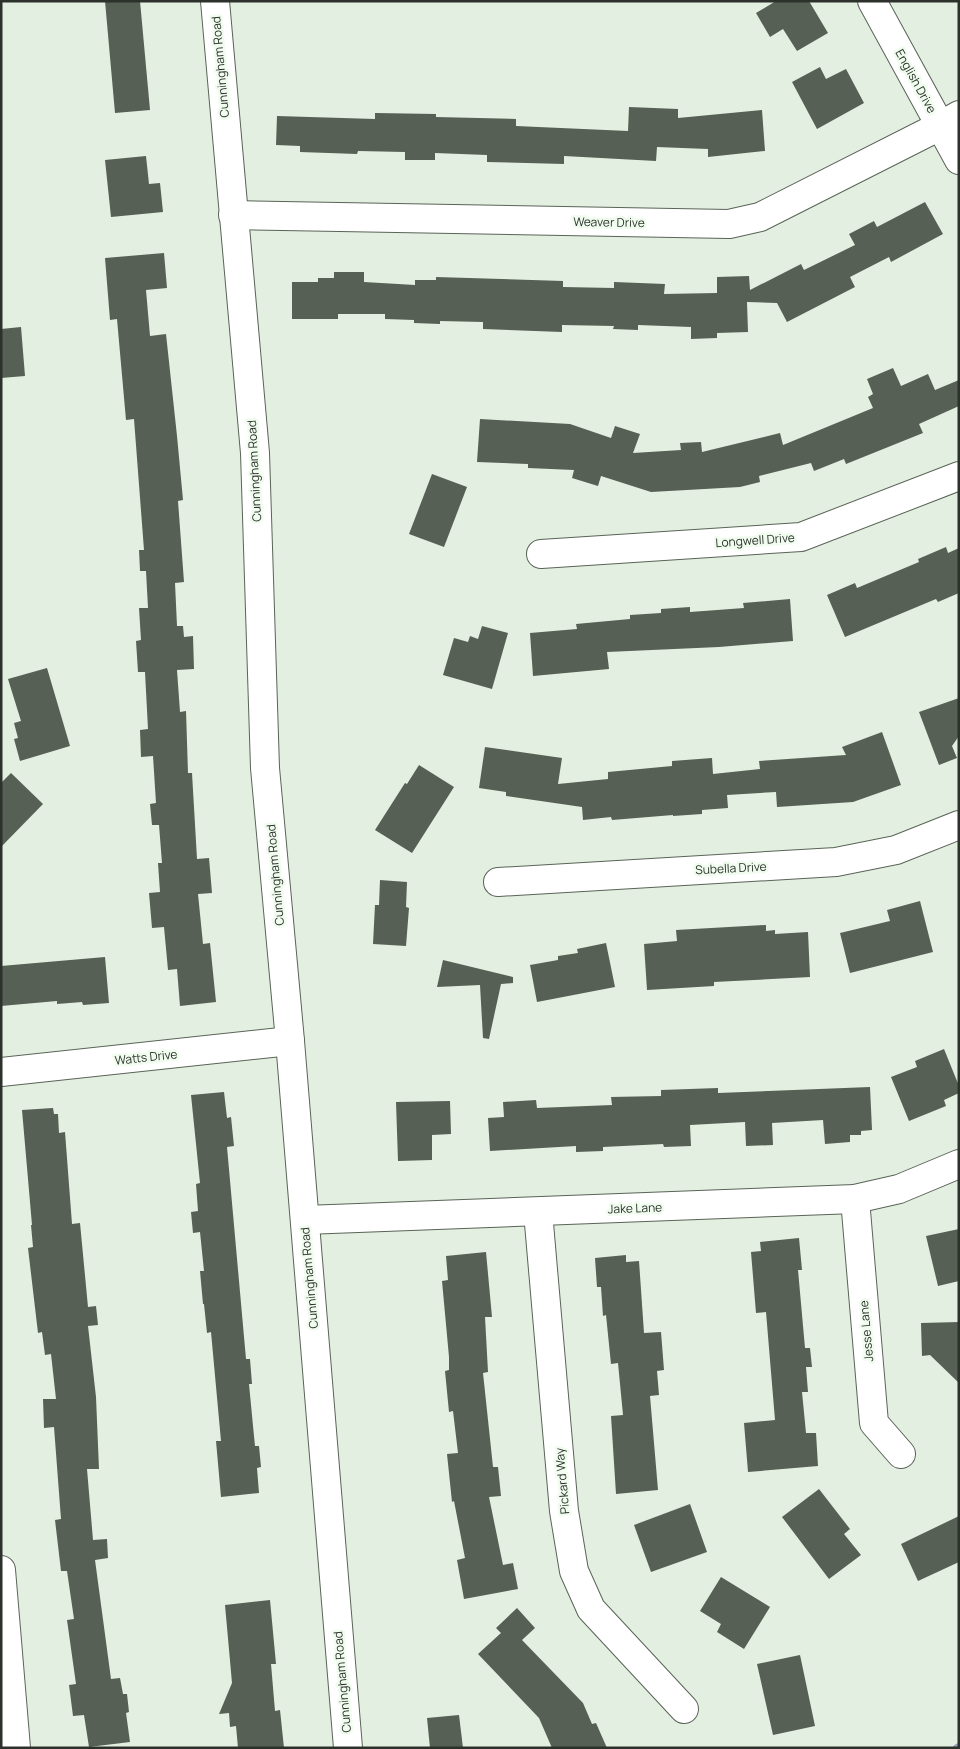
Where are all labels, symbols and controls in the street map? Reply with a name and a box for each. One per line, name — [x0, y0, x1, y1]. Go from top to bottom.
street label: Cunningham Road — [207, 16, 233, 118]
street label: English Drive — [891, 46, 941, 116]
street label: Weaver Drive — [573, 213, 645, 231]
street label: Cunningham Road — [243, 420, 265, 522]
street label: Longwell Drive — [715, 529, 795, 551]
street label: Cunningham Road — [262, 824, 288, 926]
street label: Subella Drive — [695, 858, 767, 878]
street label: Watts Drive — [114, 1045, 178, 1069]
street label: Jake Lane — [608, 1199, 662, 1217]
street label: Cunningham Road — [296, 1227, 322, 1329]
street label: Jesse Lane — [855, 1300, 877, 1362]
street label: Pickard Way — [551, 1447, 573, 1515]
street label: Cunningham Road — [329, 1631, 355, 1733]

